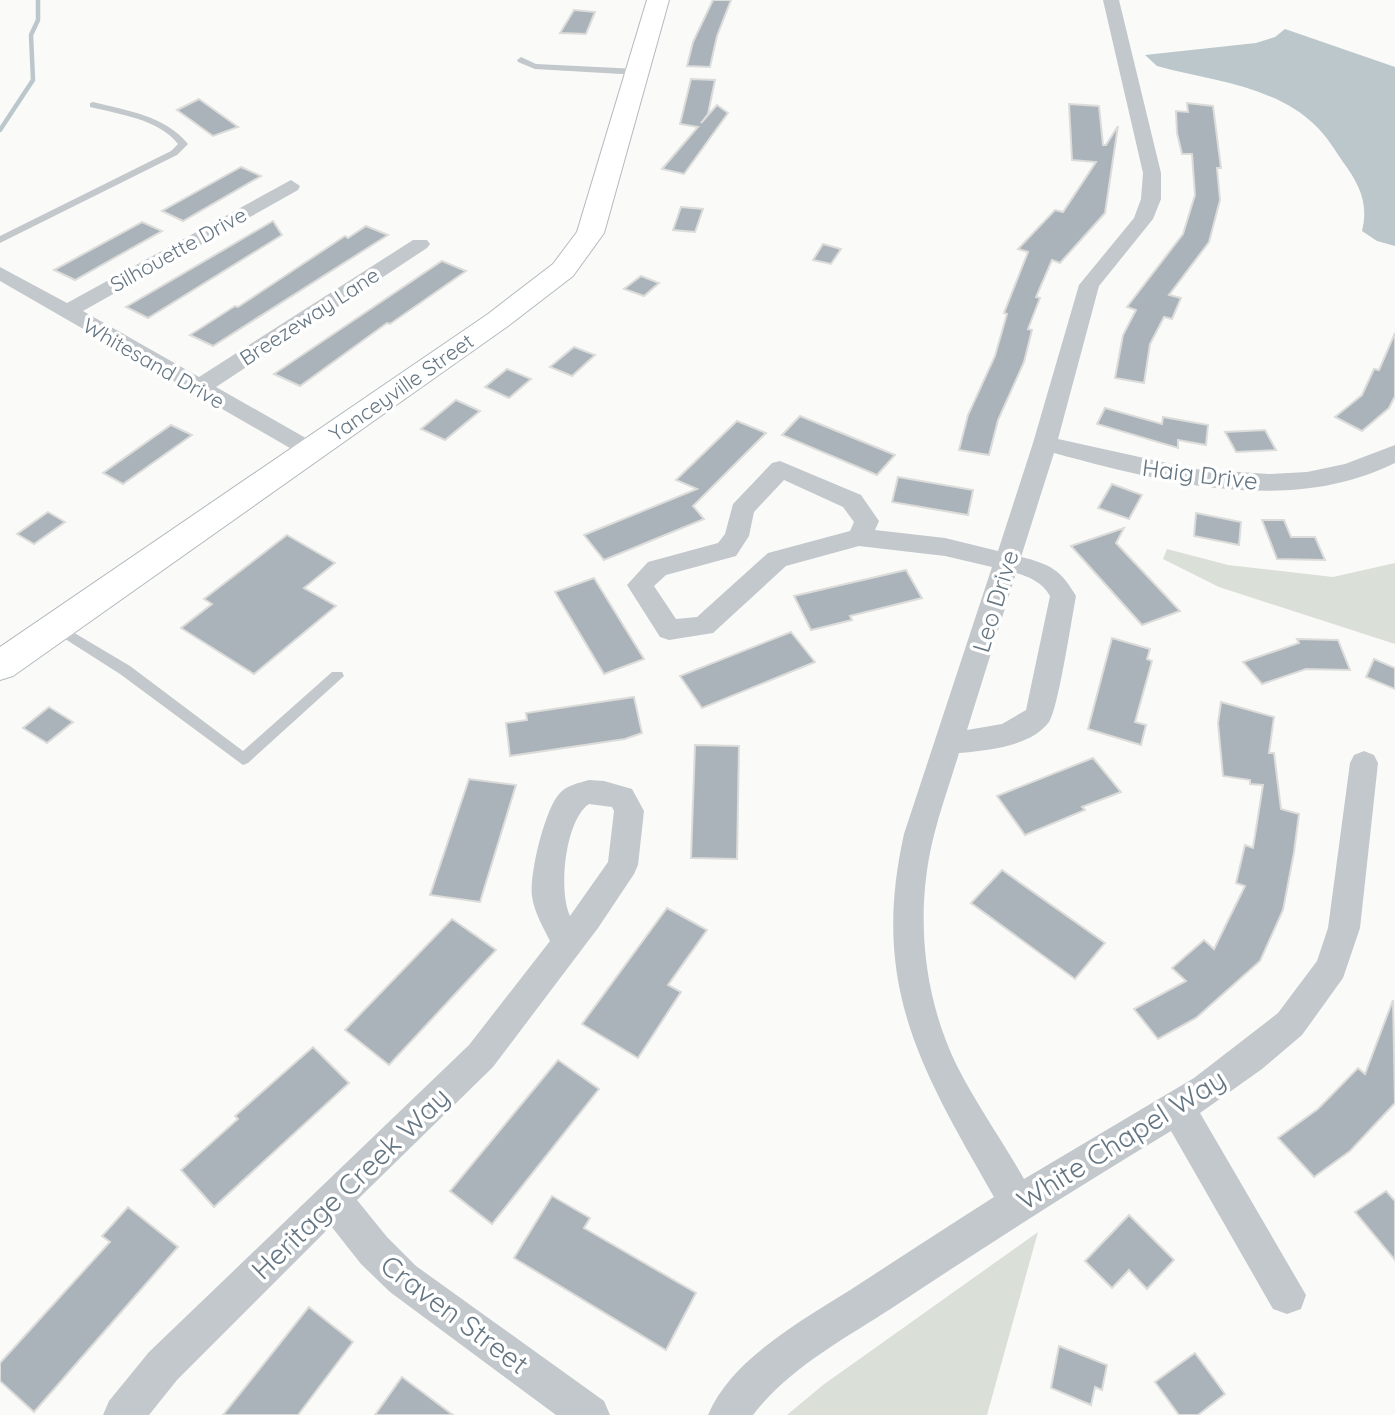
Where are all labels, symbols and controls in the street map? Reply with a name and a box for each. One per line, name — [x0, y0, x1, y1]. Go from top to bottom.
street label: Silhouette Drive — [105, 201, 251, 297]
street label: Breezeway Lane — [234, 261, 384, 371]
street label: Whitesand Drive — [78, 312, 230, 414]
street label: Yanceyville Street — [324, 327, 478, 447]
street label: Haig Drive — [1140, 452, 1260, 496]
street label: Leo Drive — [965, 546, 1025, 656]
street label: White Chapel Way — [1010, 1061, 1232, 1217]
street label: Heritage Creek Way — [244, 1079, 456, 1287]
street label: Craven Street — [374, 1247, 536, 1381]

